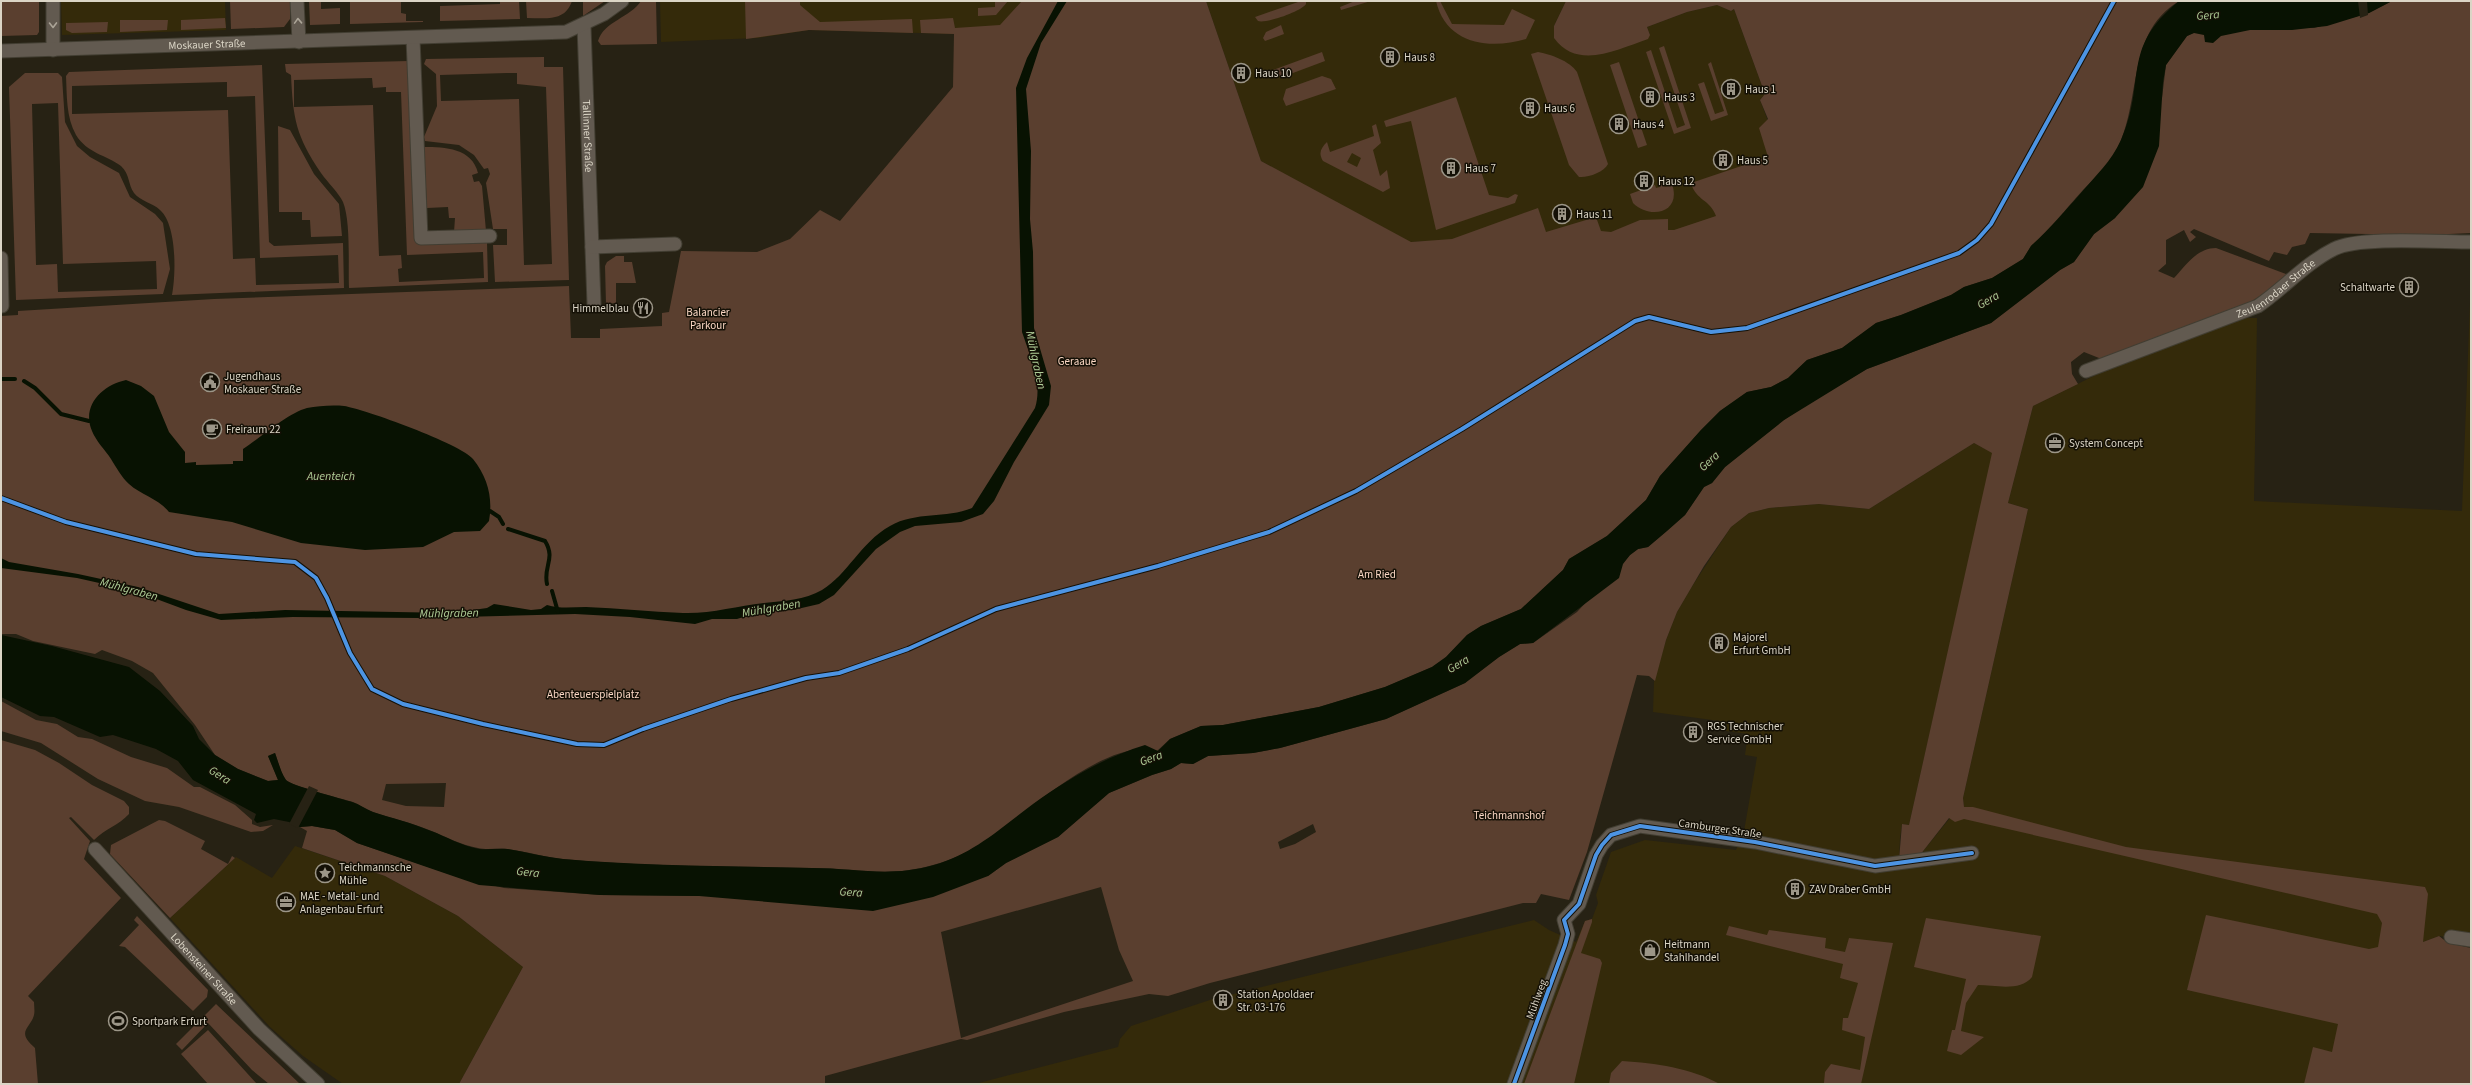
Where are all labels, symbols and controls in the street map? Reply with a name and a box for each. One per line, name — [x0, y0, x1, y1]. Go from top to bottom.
water label: Gera — [2196, 6, 2221, 25]
one-way arrow — [294, 18, 302, 24]
one-way arrow — [49, 22, 57, 28]
street label: Moskauer Straße — [168, 36, 246, 53]
building icon: Haus 8 — [1379, 46, 1401, 68]
place label: Haus 8 — [1404, 50, 1436, 65]
building icon: Haus 10 — [1230, 62, 1252, 84]
place label: Haus 10 — [1255, 66, 1291, 81]
building icon: Haus 1 — [1720, 78, 1742, 100]
place label: Haus 1 — [1745, 82, 1776, 97]
building icon: Haus 3 — [1639, 86, 1661, 108]
place label: Haus 3 — [1664, 90, 1695, 105]
building icon: Haus 6 — [1519, 97, 1541, 119]
street label: Tallinner Straße — [579, 99, 596, 173]
place label: Haus 6 — [1544, 101, 1576, 116]
building icon: Haus 4 — [1608, 113, 1630, 135]
place label: Haus 4 — [1633, 117, 1665, 132]
building icon: Haus 5 — [1712, 149, 1734, 171]
place label: Haus 5 — [1737, 153, 1768, 168]
building icon: Haus 7 — [1440, 157, 1462, 179]
place label: Haus 7 — [1465, 161, 1496, 176]
building icon: Haus 12 — [1633, 170, 1655, 192]
place label: Haus 12 — [1658, 174, 1694, 189]
building icon: Haus 11 — [1551, 203, 1573, 225]
place label: Haus 11 — [1576, 207, 1612, 222]
street label: Zeulenrodaer Straße — [2234, 255, 2319, 322]
building icon: Schaltwarte — [2398, 276, 2420, 298]
place label: Schaltwarte — [2340, 280, 2396, 295]
water label: Gera — [1974, 287, 2003, 314]
restaurant icon: Himmelblau — [632, 297, 654, 319]
place label: Himmelblau — [572, 301, 629, 316]
park label: Balancier Parkour — [686, 305, 730, 333]
water label: Mühlgraben — [1021, 329, 1050, 391]
park label: Geraaue — [1058, 354, 1097, 369]
place label: Jugendhaus Moskauer Straße — [224, 369, 302, 397]
public building icon: Jugendhaus Moskauer Straße — [199, 371, 221, 393]
cafe icon: Freiraum 22 — [201, 418, 223, 440]
place label: Freiraum 22 — [226, 422, 280, 437]
office icon: System Concept — [2044, 432, 2066, 454]
place label: System Concept — [2069, 436, 2143, 451]
water label: Gera — [1695, 447, 1724, 476]
water label: Auenteich — [306, 468, 355, 485]
park label: Am Ried — [1358, 567, 1396, 582]
water label: Mühlgraben — [98, 574, 160, 605]
water label: Mühlgraben — [740, 595, 802, 622]
water label: Mühlgraben — [419, 604, 479, 623]
place label: Majorel Erfurt GmbH — [1733, 630, 1791, 658]
building icon: Majorel Erfurt GmbH — [1708, 632, 1730, 654]
water label: Gera — [1444, 651, 1473, 678]
park label: Abenteuerspielplatz — [547, 687, 639, 702]
place label: RGS Technischer Service GmbH — [1707, 719, 1784, 747]
building icon: RGS Technischer Service GmbH — [1682, 721, 1704, 743]
water label: Gera — [1137, 746, 1166, 770]
water label: Gera — [205, 762, 235, 789]
park label: Teichmannshof — [1474, 808, 1545, 823]
street label: Camburger Straße — [1677, 815, 1763, 842]
place label: Teichmannsche Mühle — [339, 860, 412, 888]
place icon: Teichmannsche Mühle — [314, 862, 336, 884]
water label: Gera — [516, 863, 541, 882]
building icon: ZAV Draber GmbH — [1784, 878, 1806, 900]
place label: ZAV Draber GmbH — [1809, 882, 1891, 897]
water label: Gera — [839, 883, 864, 902]
place label: MAE - Metall- und Anlagenbau Erfurt — [300, 889, 383, 917]
office icon: MAE - Metall- und Anlagenbau Erfurt — [275, 891, 297, 913]
street label: Lobensteiner Straße — [167, 930, 241, 1009]
place label: Heitmann Stahlhandel — [1664, 937, 1720, 965]
shop icon: Heitmann Stahlhandel — [1639, 939, 1661, 961]
street label: Mühlweg — [1522, 977, 1551, 1021]
place label: Station Apoldaer Str. 03-176 — [1237, 987, 1314, 1015]
building icon: Station Apoldaer Str. 03-176 — [1212, 989, 1234, 1011]
sports icon: Sportpark Erfurt — [107, 1010, 129, 1032]
place label: Sportpark Erfurt — [132, 1014, 207, 1029]

